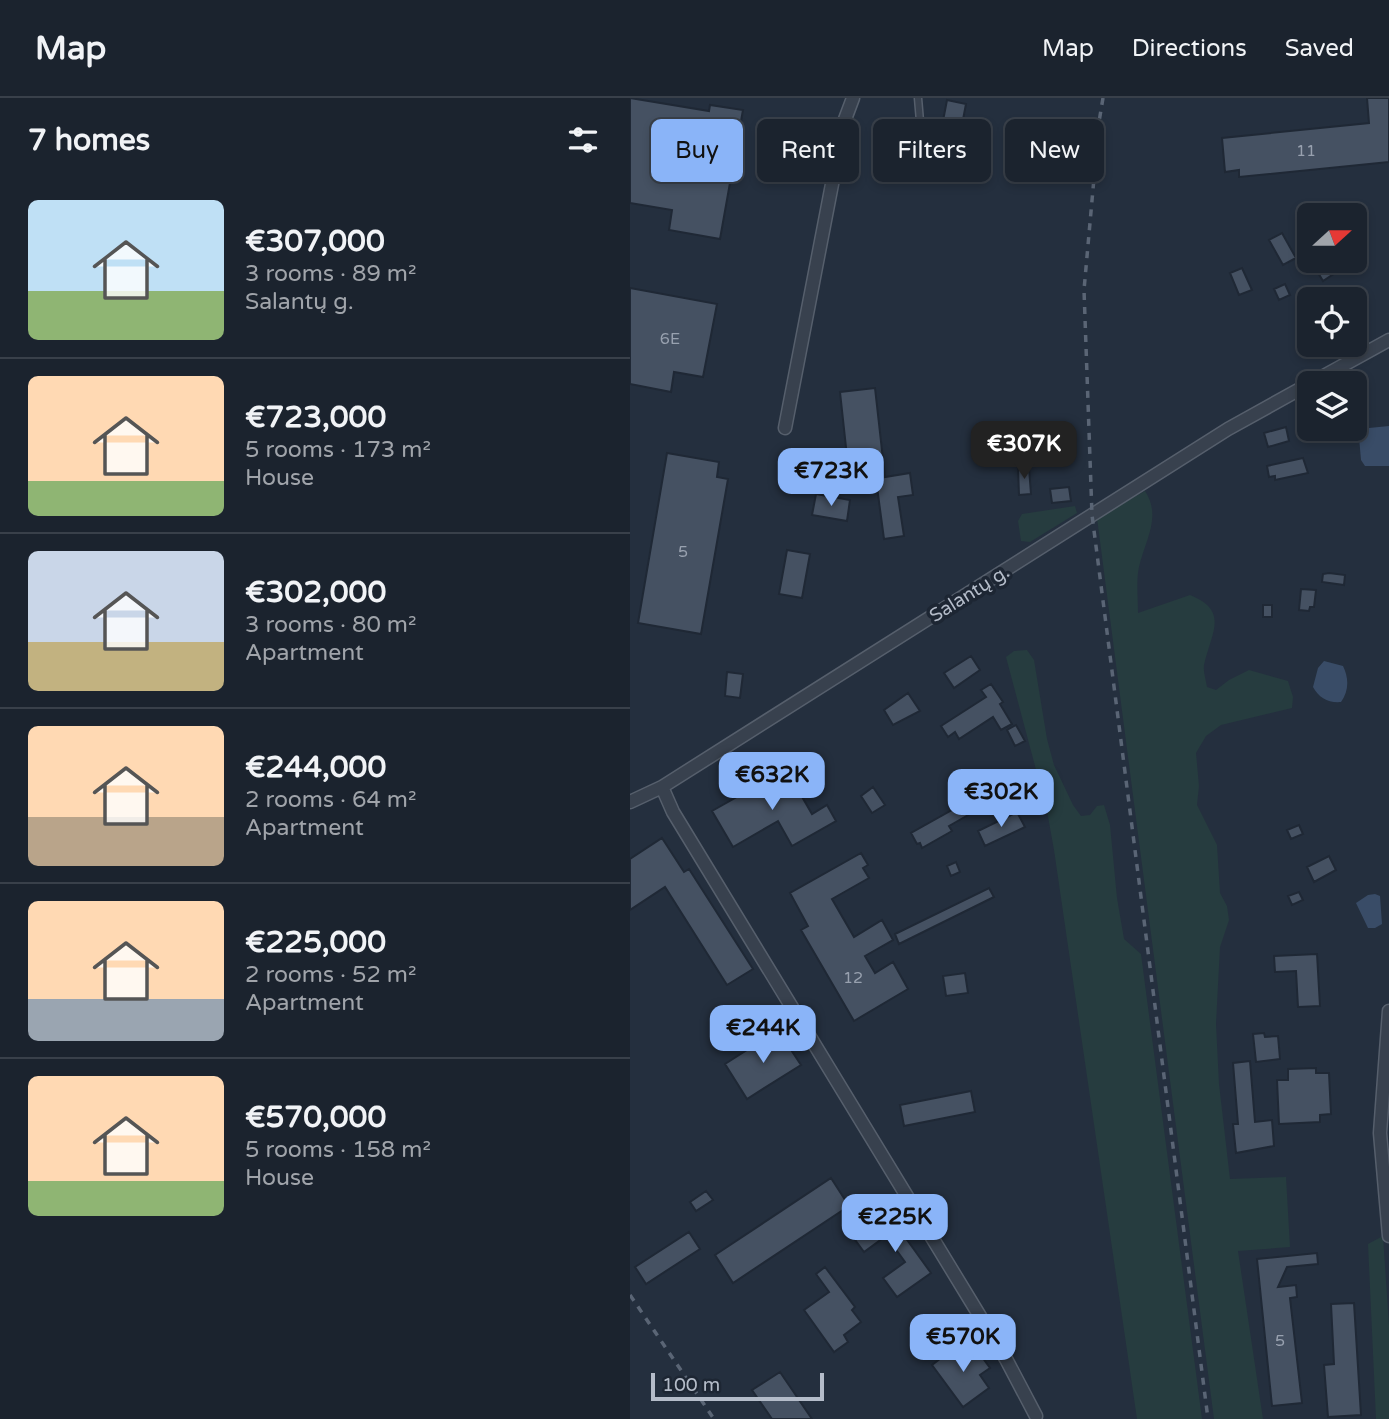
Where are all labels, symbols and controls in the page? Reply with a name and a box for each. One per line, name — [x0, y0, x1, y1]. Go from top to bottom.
text: Map — [35, 29, 106, 68]
text: Map — [1042, 34, 1094, 63]
text: Directions — [1132, 34, 1247, 63]
text: Saved — [1285, 34, 1354, 63]
chip: Buy — [651, 119, 743, 182]
chip: Rent — [757, 119, 859, 182]
chip: Filters — [873, 119, 991, 182]
chip: New — [1005, 119, 1104, 182]
icon: filters — [564, 121, 602, 159]
text: 7 homes — [28, 122, 150, 159]
house number: 11 — [1296, 141, 1316, 161]
north arrow — [1297, 203, 1367, 273]
map controls — [1297, 203, 1367, 441]
text: €307,000 — [245, 223, 385, 260]
icon: home — [84, 228, 168, 312]
text: 3 rooms · 89 m² — [245, 260, 416, 288]
button: locate — [1297, 287, 1367, 357]
text: Salantų g. — [245, 288, 354, 316]
house number: 6E — [660, 329, 680, 349]
button: layers — [1297, 371, 1367, 441]
text: €723,000 — [245, 399, 386, 436]
icon: home — [84, 404, 168, 488]
pin: €307K — [975, 422, 1073, 481]
text: €307K — [987, 430, 1061, 458]
text: 5 rooms · 173 m² — [245, 436, 431, 464]
pin: €723K — [782, 448, 880, 508]
text: €723K — [794, 457, 868, 485]
text: House — [245, 464, 314, 492]
house number: 5 — [678, 542, 688, 562]
street label: Salantų g. — [926, 561, 1013, 627]
text: €302,000 — [245, 574, 386, 611]
icon: home — [84, 579, 168, 663]
text: 3 rooms · 80 m² — [245, 611, 416, 639]
text: Apartment — [245, 639, 364, 667]
text: €244,000 — [245, 749, 386, 786]
pin: €632K — [723, 752, 821, 812]
icon: home — [84, 754, 168, 838]
text: €632K — [735, 761, 809, 789]
pin: €302K — [952, 770, 1050, 829]
text: €302K — [964, 778, 1038, 806]
text: 2 rooms · 64 m² — [245, 786, 416, 814]
text: Apartment — [245, 814, 364, 842]
text: €225,000 — [245, 924, 386, 961]
icon: home — [84, 929, 168, 1013]
text: 2 rooms · 52 m² — [245, 961, 416, 989]
house number: 12 — [843, 968, 863, 988]
text: Apartment — [245, 989, 364, 1017]
pin: €244K — [714, 1006, 812, 1065]
text: €244K — [726, 1014, 800, 1042]
text: €570,000 — [245, 1099, 386, 1136]
icon: home — [84, 1104, 168, 1188]
text: 5 rooms · 158 m² — [245, 1136, 431, 1164]
text: House — [245, 1164, 314, 1192]
pin: €225K — [846, 1194, 944, 1254]
text: €225K — [858, 1203, 932, 1231]
pin: €570K — [914, 1314, 1012, 1374]
text: €570K — [926, 1323, 1000, 1351]
house number: 5 — [1275, 1331, 1285, 1351]
scale bar — [651, 1370, 824, 1402]
text: 100 m — [662, 1374, 720, 1396]

